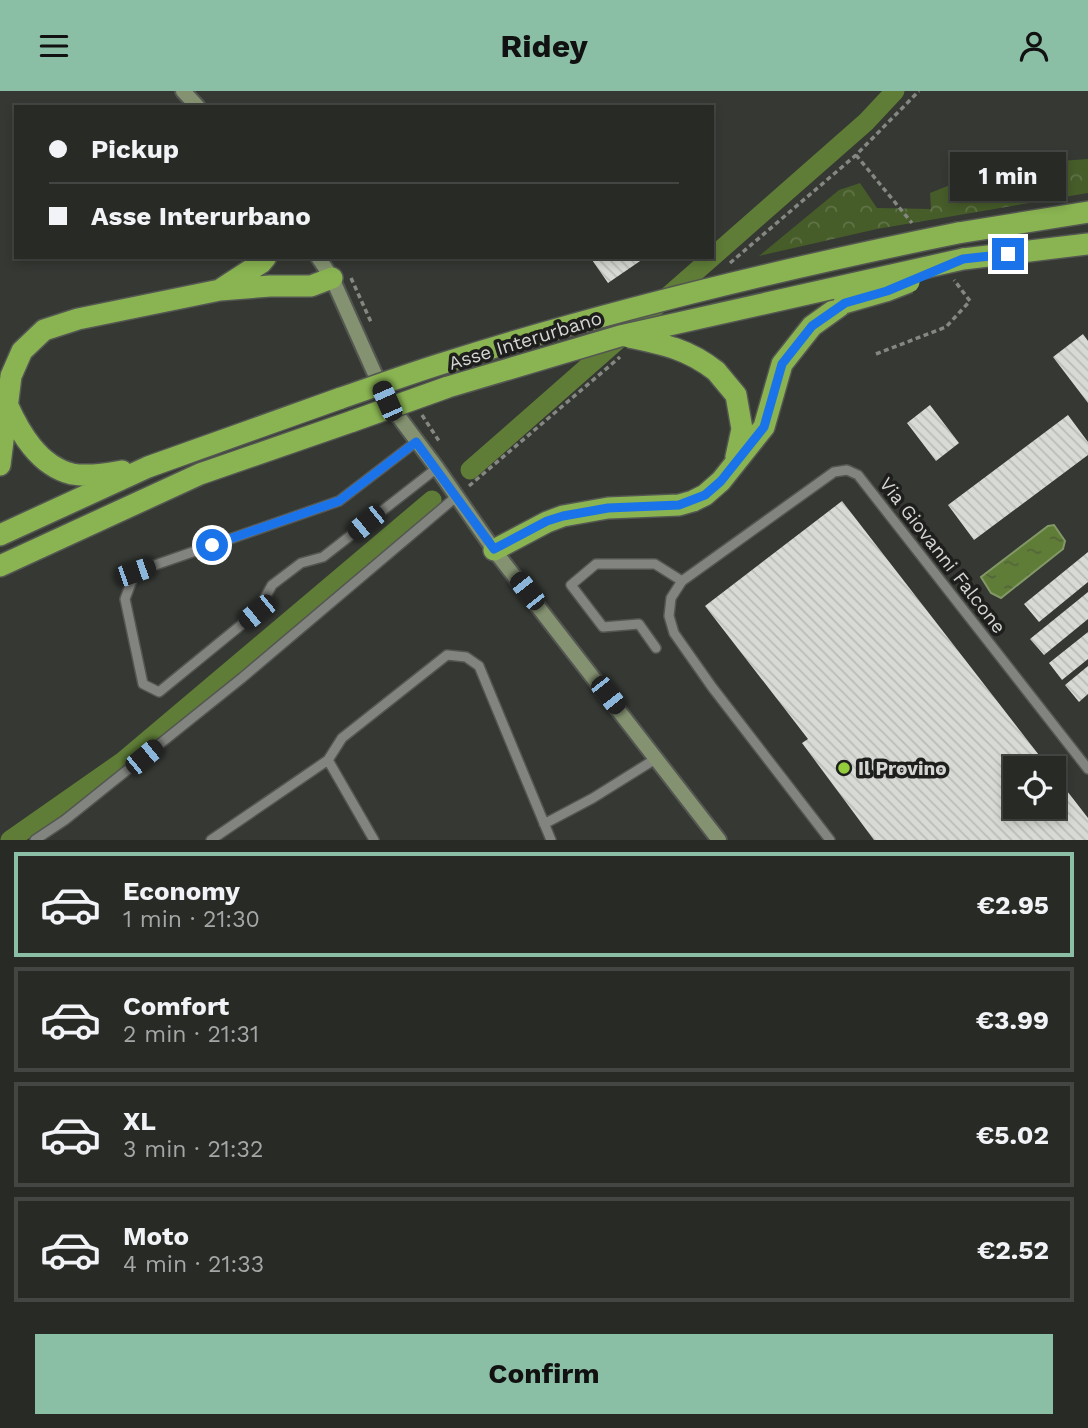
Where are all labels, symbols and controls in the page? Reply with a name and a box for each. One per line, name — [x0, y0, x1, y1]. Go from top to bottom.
icon: menu — [35, 27, 73, 65]
text: Ridey — [500, 27, 588, 65]
icon: person — [1015, 27, 1053, 65]
text: Pickup — [91, 134, 179, 164]
callout: 1 min — [950, 152, 1066, 201]
text: 1 min — [978, 163, 1038, 190]
text: Asse Interurbano — [91, 201, 311, 231]
route end — [992, 238, 1024, 270]
street label: Asse Interurbano — [446, 306, 605, 375]
car — [369, 378, 406, 424]
street label: Via Giovanni Falcone — [875, 473, 1011, 638]
car — [344, 502, 389, 544]
route start — [196, 529, 228, 561]
car — [112, 555, 159, 589]
car — [506, 568, 549, 614]
car — [235, 591, 280, 633]
car — [587, 672, 630, 718]
car — [122, 736, 167, 778]
map controls — [1003, 756, 1066, 819]
button: locate — [1003, 756, 1066, 819]
place label: Il Provino — [858, 757, 947, 780]
marker: Il Provino — [836, 760, 852, 776]
icon: car — [39, 873, 102, 936]
text: Economy — [123, 876, 240, 906]
text: €2.95 — [977, 890, 1049, 920]
text: 1 min · 21:30 — [123, 906, 260, 933]
icon: car — [39, 988, 102, 1051]
text: Comfort — [123, 991, 229, 1021]
text: €3.99 — [976, 1005, 1049, 1035]
text: 2 min · 21:31 — [123, 1021, 259, 1048]
icon: car — [39, 1103, 102, 1166]
text: XL — [123, 1106, 156, 1136]
text: €5.02 — [976, 1120, 1049, 1150]
text: 3 min · 21:32 — [123, 1136, 263, 1163]
icon: car — [39, 1218, 102, 1281]
text: Moto — [123, 1221, 189, 1251]
text: €2.52 — [977, 1235, 1049, 1265]
text: 4 min · 21:33 — [123, 1251, 264, 1278]
button: Confirm — [35, 1334, 1053, 1414]

